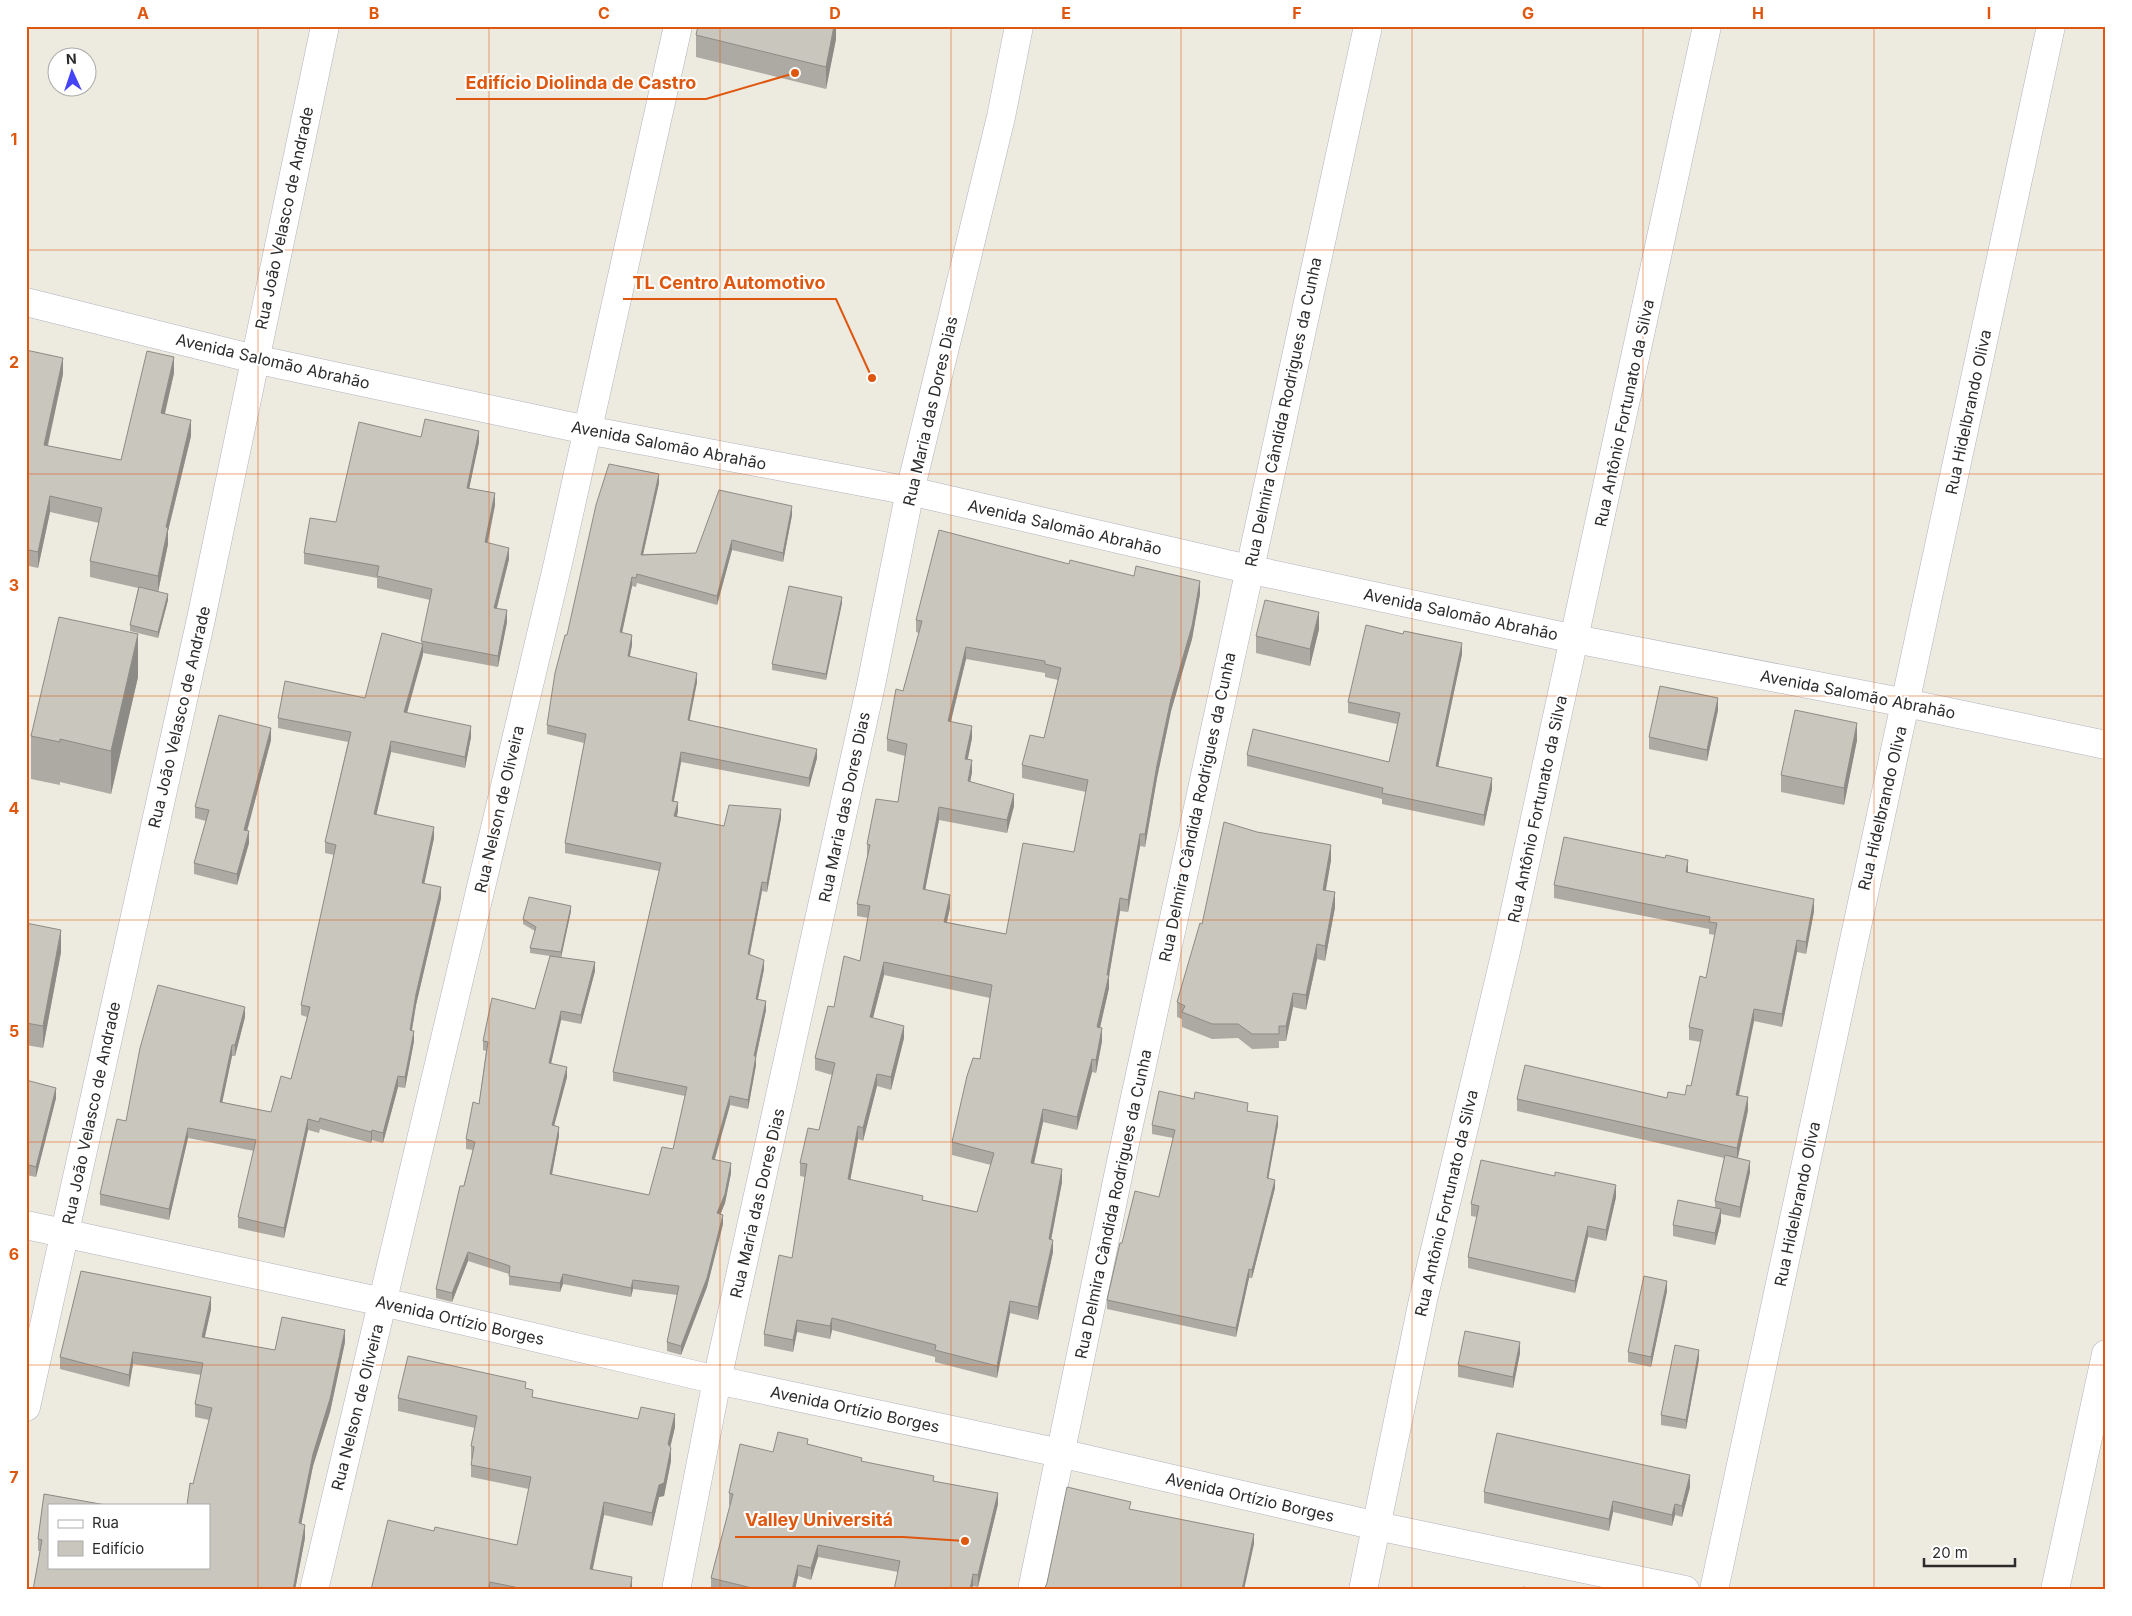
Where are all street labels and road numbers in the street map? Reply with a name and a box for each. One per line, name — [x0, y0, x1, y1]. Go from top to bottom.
street label: Rua João Velasco de Andrade — [251, 105, 317, 331]
street label: Rua Delmira Cândida Rodrigues da Cunha — [1240, 255, 1326, 569]
street label: Rua Antônio Fortunato da Silva — [1590, 297, 1658, 529]
street label: Rua Maria das Dores Dias — [898, 314, 962, 508]
street label: Rua Hidelbrando Oliva — [1941, 328, 1995, 496]
street label: Avenida Salomão Abrahão — [174, 329, 372, 393]
street label: Avenida Salomão Abrahão — [570, 416, 768, 474]
street label: Avenida Salomão Abrahão — [966, 495, 1164, 559]
street label: Avenida Salomão Abrahão — [1362, 584, 1560, 644]
street label: Rua João Velasco de Andrade — [144, 604, 214, 830]
street label: Rua Delmira Cândida Rodrigues da Cunha — [1154, 650, 1240, 964]
street label: Avenida Salomão Abrahão — [1759, 665, 1957, 723]
street label: Rua Antônio Fortunato da Silva — [1503, 693, 1571, 925]
street label: Rua Maria das Dores Dias — [814, 710, 874, 904]
street label: Rua Nelson de Oliveira — [470, 723, 528, 895]
street label: Rua Hidelbrando Oliva — [1853, 724, 1911, 892]
street label: Rua João Velasco de Andrade — [58, 1000, 124, 1226]
street label: Rua Delmira Cândida Rodrigues da Cunha — [1070, 1047, 1156, 1361]
street label: Rua Antônio Fortunato da Silva — [1410, 1088, 1482, 1318]
street label: Rua Maria das Dores Dias — [725, 1106, 789, 1300]
street label: Rua Hidelbrando Oliva — [1770, 1120, 1824, 1288]
street label: Avenida Ortízio Borges — [374, 1291, 546, 1349]
street label: Rua Nelson de Oliveira — [327, 1322, 387, 1492]
street label: Avenida Ortízio Borges — [769, 1381, 941, 1437]
street label: Avenida Ortízio Borges — [1164, 1468, 1336, 1526]

